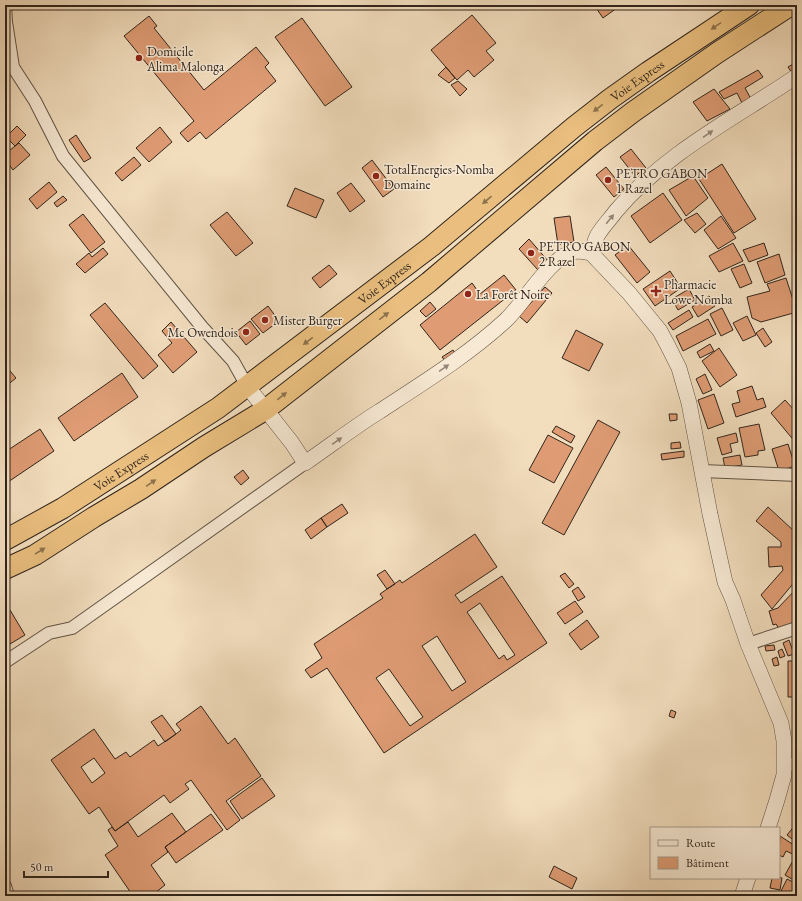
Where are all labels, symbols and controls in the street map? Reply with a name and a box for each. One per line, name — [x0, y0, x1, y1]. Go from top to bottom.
one-way arrow — [711, 22, 722, 30]
place label: Domicile Alima Malonga — [146, 43, 225, 75]
marker: Domicile Alima Malonga — [134, 53, 144, 63]
street label: Voie Express — [607, 55, 667, 105]
one-way arrow — [593, 104, 604, 113]
one-way arrow — [702, 131, 714, 138]
place label: TotalEnergies-Nomba Domaine — [384, 161, 495, 193]
place label: PETRO GABON 1 Razel — [616, 165, 708, 197]
marker: TotalEnergies-Nomba Domaine — [371, 171, 381, 181]
marker: PETRO GABON 1 Razel — [603, 175, 613, 185]
one-way arrow — [482, 196, 493, 204]
one-way arrow — [606, 214, 615, 224]
place label: PETRO GABON 2 Razel — [539, 238, 631, 270]
marker: PETRO GABON 2 Razel — [526, 248, 536, 258]
street label: Voie Express — [354, 257, 414, 308]
place label: Pharmacie Lowe Nomba — [664, 276, 733, 308]
place label: La Forêt Noire — [476, 286, 550, 303]
marker: Pharmacie Lowe Nomba — [651, 286, 661, 296]
marker: La Forêt Noire — [463, 289, 473, 299]
place label: Mister Burger — [273, 312, 343, 329]
one-way arrow — [379, 312, 390, 320]
marker: Mister Burger — [260, 315, 270, 325]
place label: Mc Owendois — [168, 324, 238, 341]
marker: Mc Owendois — [241, 327, 251, 337]
one-way arrow — [302, 336, 313, 345]
one-way arrow — [439, 364, 450, 372]
one-way arrow — [277, 392, 288, 401]
one-way arrow — [332, 437, 342, 445]
street label: Voie Express — [90, 447, 152, 495]
one-way arrow — [145, 479, 156, 487]
one-way arrow — [34, 548, 46, 555]
legend — [650, 827, 780, 879]
text: Route — [686, 835, 716, 851]
scale bar — [24, 853, 108, 879]
text: Bâtiment — [686, 855, 729, 871]
text: 50 m — [30, 859, 54, 875]

